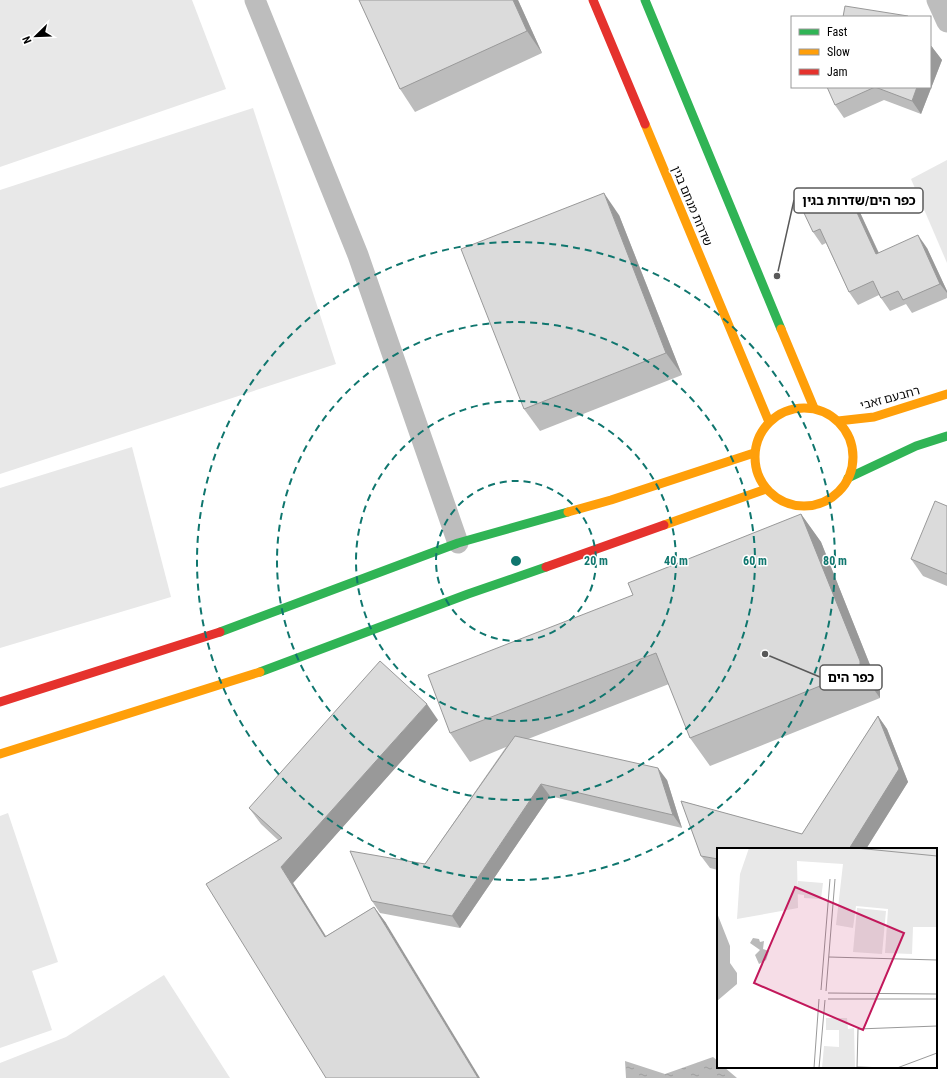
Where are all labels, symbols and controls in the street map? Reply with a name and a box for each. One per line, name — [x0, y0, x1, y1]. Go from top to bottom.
north arrow — [16, 16, 56, 56]
legend — [791, 16, 931, 88]
text: Fast — [827, 25, 848, 39]
text: N — [20, 34, 35, 45]
text: Slow — [827, 45, 850, 59]
text: Jam — [827, 65, 848, 79]
street label: שדרות מנחם בגין — [669, 164, 715, 248]
callout: כפר הים/שדרות בגין — [794, 188, 923, 213]
text: כפר הים/שדרות בגין — [802, 193, 916, 208]
street label: רחבעם זאבי — [859, 383, 921, 413]
centre of rings — [509, 554, 523, 568]
text: 20 m — [584, 554, 608, 568]
text: 40 m — [664, 554, 688, 568]
text: 60 m — [743, 554, 767, 568]
text: 80 m — [823, 554, 847, 568]
callout: כפר הים — [820, 665, 882, 690]
text: כפר הים — [828, 670, 874, 685]
inset map — [717, 848, 937, 1068]

